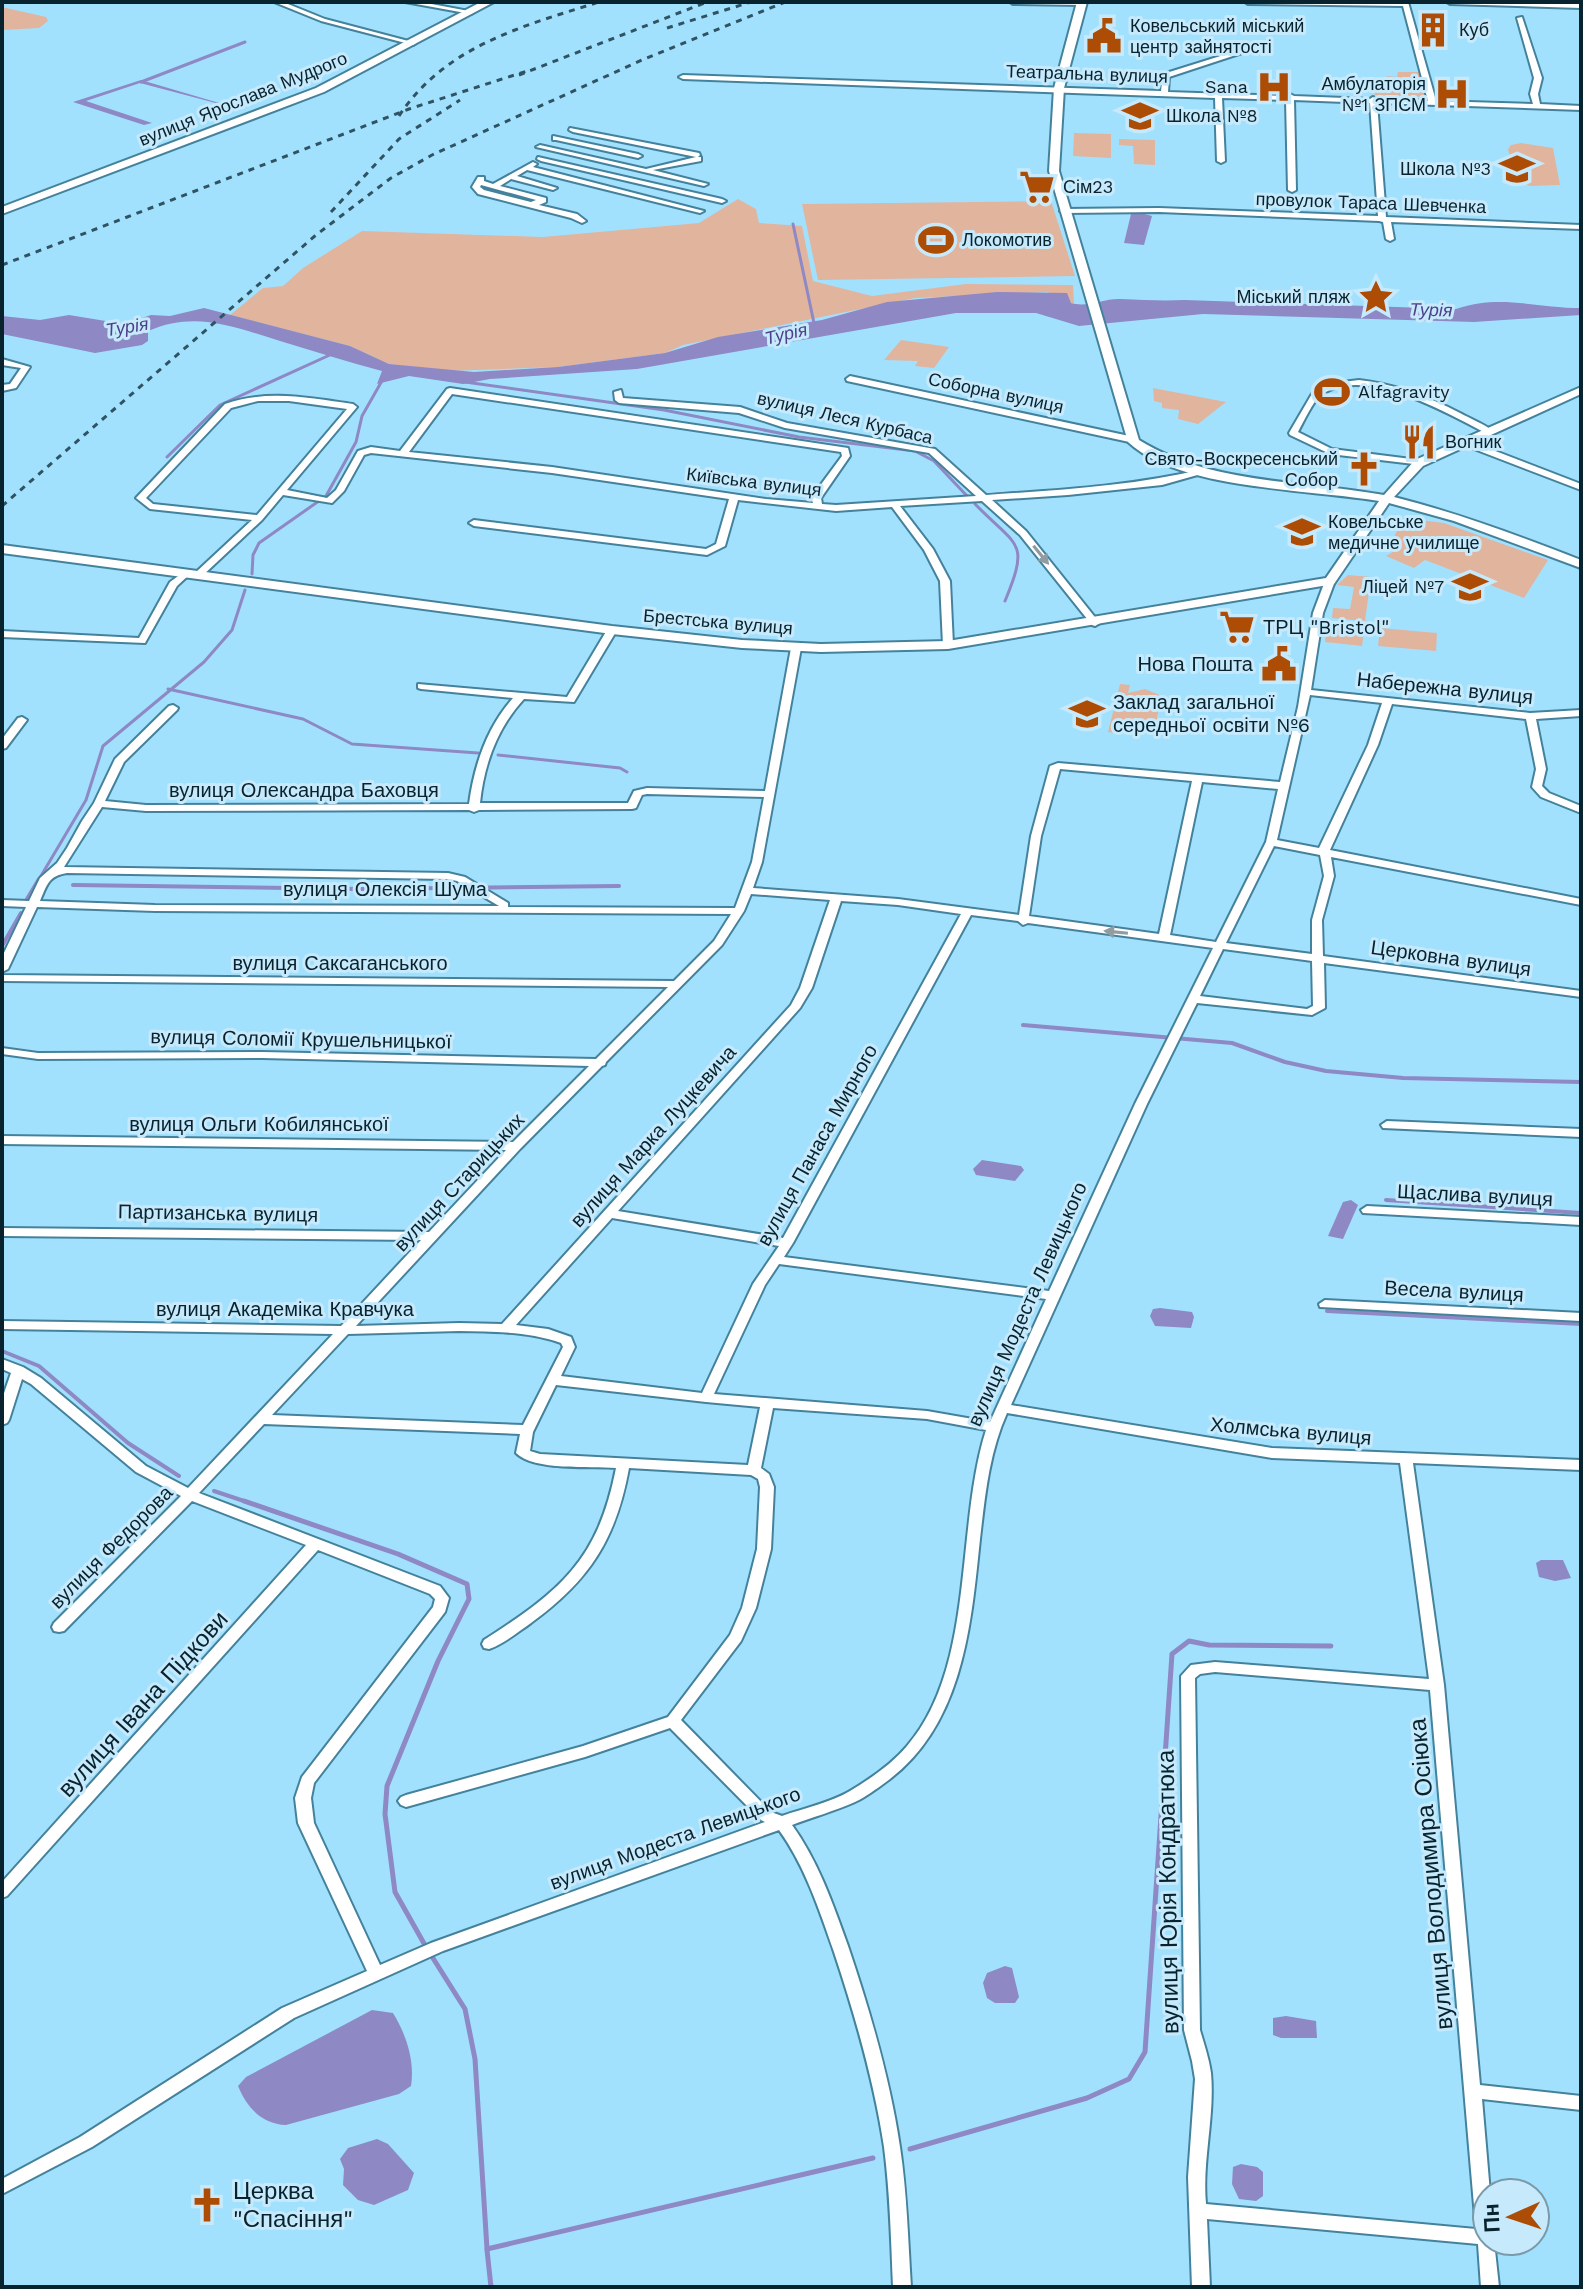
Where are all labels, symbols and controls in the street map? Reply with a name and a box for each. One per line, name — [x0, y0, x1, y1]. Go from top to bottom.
building icon: Куб — [1414, 11, 1452, 49]
place label: Ковельський міський центр зайнятості — [1130, 15, 1304, 57]
public building icon: Ковельський міський центр зайнятості — [1085, 17, 1123, 55]
place label: Куб — [1459, 19, 1489, 40]
street label: вулиця Ярослава Мудрого — [136, 47, 350, 150]
street label: Театральна вулиця — [1006, 60, 1168, 87]
hospital icon: Sana — [1255, 68, 1293, 106]
place label: Амбулаторія №1 ЗПСМ — [1321, 73, 1426, 115]
hospital icon: Амбулаторія №1 ЗПСМ — [1433, 75, 1471, 113]
place label: Sana — [1205, 76, 1248, 97]
school or university icon: Школа №8 — [1121, 97, 1159, 135]
place label: Школа №8 — [1166, 105, 1258, 126]
school or university icon: Школа №3 — [1498, 150, 1536, 188]
place label: Школа №3 — [1400, 158, 1491, 179]
supermarket icon: Сім23 — [1018, 168, 1056, 206]
place label: Сім23 — [1063, 176, 1113, 197]
street label: провулок Тараса Шевченка — [1255, 188, 1488, 217]
sports icon: Локомотив — [917, 221, 955, 259]
place label: Локомотив — [962, 229, 1052, 250]
place icon: Міський пляж — [1357, 278, 1395, 316]
place label: Міський пляж — [1236, 286, 1350, 307]
water label: Турія — [1409, 299, 1453, 320]
water label: Турія — [104, 313, 150, 340]
water label: Турія — [763, 318, 810, 349]
street label: Соборна вулиця — [927, 368, 1066, 417]
sports icon: Alfagravity — [1313, 373, 1351, 411]
place label: Alfagravity — [1358, 381, 1450, 402]
street label: вулиця Леся Курбаса — [755, 387, 936, 448]
restaurant icon: Вогник — [1400, 423, 1438, 461]
place label: Вогник — [1445, 431, 1502, 452]
place label: Свято-Воскресенський Собор — [1144, 448, 1338, 490]
church icon: Свято-Воскресенський Собор — [1345, 450, 1383, 488]
street label: Київська вулиця — [685, 463, 823, 500]
place label: Ковельське медичне училище — [1328, 511, 1480, 553]
school or university icon: Ковельське медичне училище — [1283, 513, 1321, 551]
one-way arrow — [1032, 545, 1049, 565]
school or university icon: Ліцей №7 — [1451, 568, 1489, 606]
place label: Ліцей №7 — [1362, 576, 1444, 597]
street label: Брестська вулиця — [642, 605, 794, 639]
supermarket icon: ТРЦ "Bristol" — [1218, 608, 1256, 646]
place label: ТРЦ "Bristol" — [1263, 615, 1389, 639]
public building icon: Нова Пошта — [1260, 645, 1298, 683]
place label: Нова Пошта — [1137, 652, 1254, 676]
street label: Набережна вулиця — [1356, 667, 1534, 709]
place label: Заклад загальної середньої освіти №6 — [1113, 690, 1310, 737]
school or university icon: Заклад загальної середньої освіти №6 — [1068, 695, 1106, 733]
street label: вулиця Олександра Баховця — [169, 778, 439, 802]
street label: вулиця Олексія Шума — [283, 877, 488, 901]
one-way arrow — [1103, 925, 1128, 938]
street label: Церковна вулиця — [1369, 935, 1533, 981]
street label: вулиця Саксаганського — [232, 951, 448, 975]
street label: вулиця Соломії Крушельницької — [150, 1024, 452, 1054]
street label: вулиця Марка Луцкевича — [565, 1040, 742, 1232]
street label: вулиця Панаса Мирного — [752, 1040, 882, 1250]
street label: вулиця Старицьких — [389, 1108, 529, 1256]
street label: вулиця Ольги Кобилянської — [129, 1112, 389, 1136]
street label: вулиця Модеста Левицького — [962, 1178, 1092, 1430]
street label: Щаслива вулиця — [1396, 1179, 1554, 1211]
street label: Партизанська вулиця — [118, 1199, 318, 1227]
street label: Весела вулиця — [1384, 1275, 1524, 1307]
street label: вулиця Академіка Кравчука — [156, 1297, 415, 1321]
street label: Холмська вулиця — [1209, 1412, 1373, 1450]
street label: вулиця Федорова — [44, 1480, 178, 1614]
street label: вулиця Івана Підкови — [52, 1605, 234, 1803]
street label: вулиця Володимира Осіюка — [1403, 1716, 1459, 2031]
street label: вулиця Юрія Кондратюка — [1152, 1749, 1184, 2034]
street label: вулиця Модеста Левицького — [546, 1781, 804, 1895]
place label: Церква "Спасіння" — [233, 2177, 353, 2233]
north arrow — [1471, 2177, 1551, 2257]
church icon: Церква "Спасіння" — [188, 2186, 226, 2224]
text: Пн — [1478, 2203, 1505, 2233]

